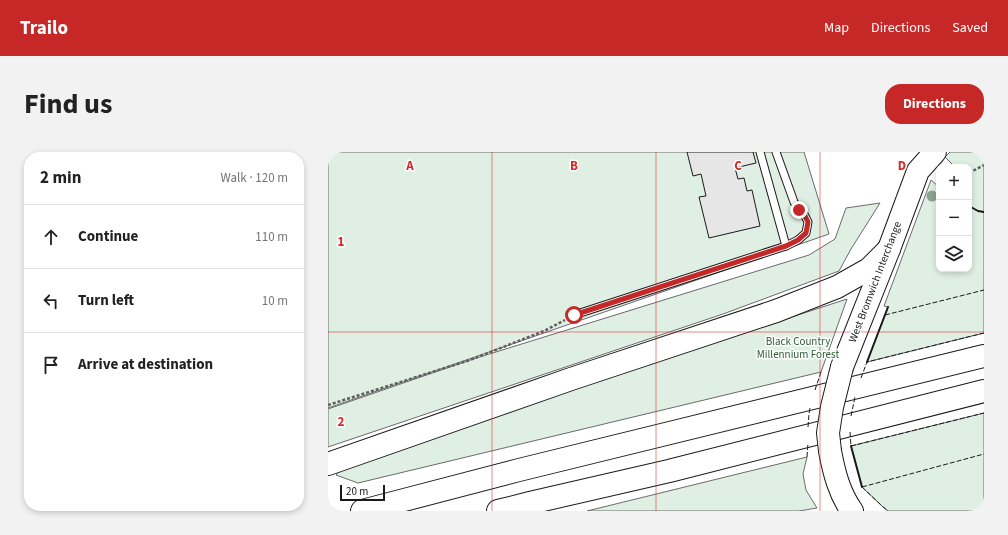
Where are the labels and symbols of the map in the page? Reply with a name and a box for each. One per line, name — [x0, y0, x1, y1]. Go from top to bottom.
text: A — [405, 157, 414, 175]
text: B — [570, 157, 578, 175]
text: C — [734, 157, 742, 175]
text: D — [898, 157, 906, 175]
route end — [790, 201, 808, 219]
street label: West Bromwich Interchange — [845, 219, 905, 345]
text: 1 — [338, 233, 345, 251]
route start — [565, 306, 583, 324]
park label: Black Country Millennium Forest — [757, 334, 839, 362]
text: 2 — [338, 413, 345, 431]
scale bar — [340, 483, 385, 502]

